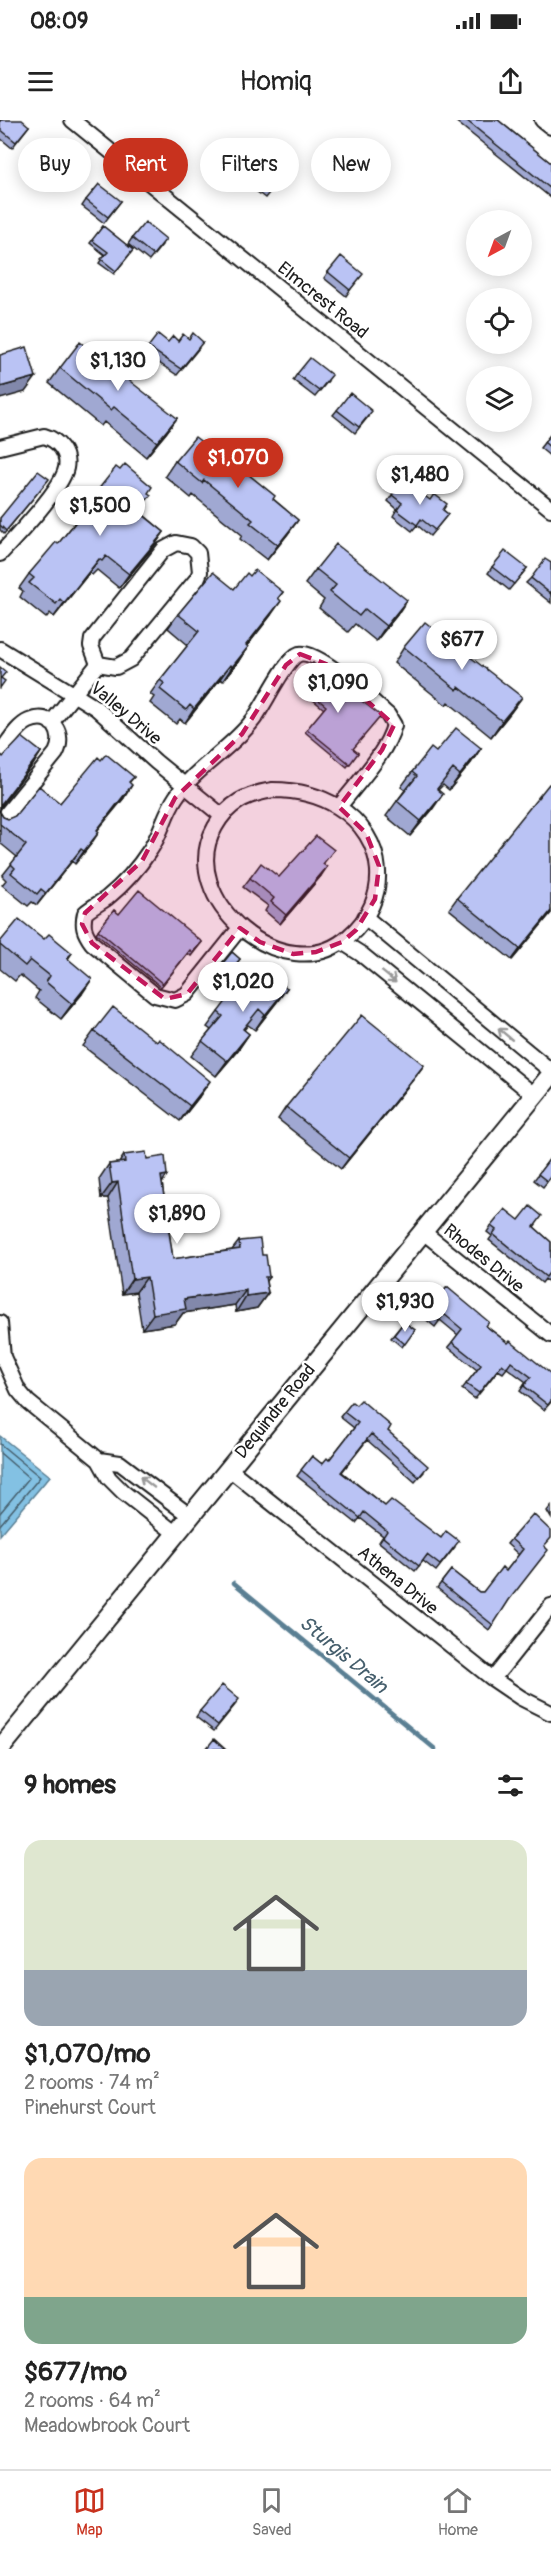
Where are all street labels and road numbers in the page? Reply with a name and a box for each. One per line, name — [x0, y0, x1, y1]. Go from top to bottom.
street label: Elmcrest Road — [273, 257, 373, 344]
street label: Valley Drive — [85, 677, 166, 750]
street label: Rhodes Drive — [439, 1219, 529, 1298]
street label: Dequindre Road — [230, 1359, 321, 1464]
street label: Athena Drive — [353, 1541, 443, 1620]

